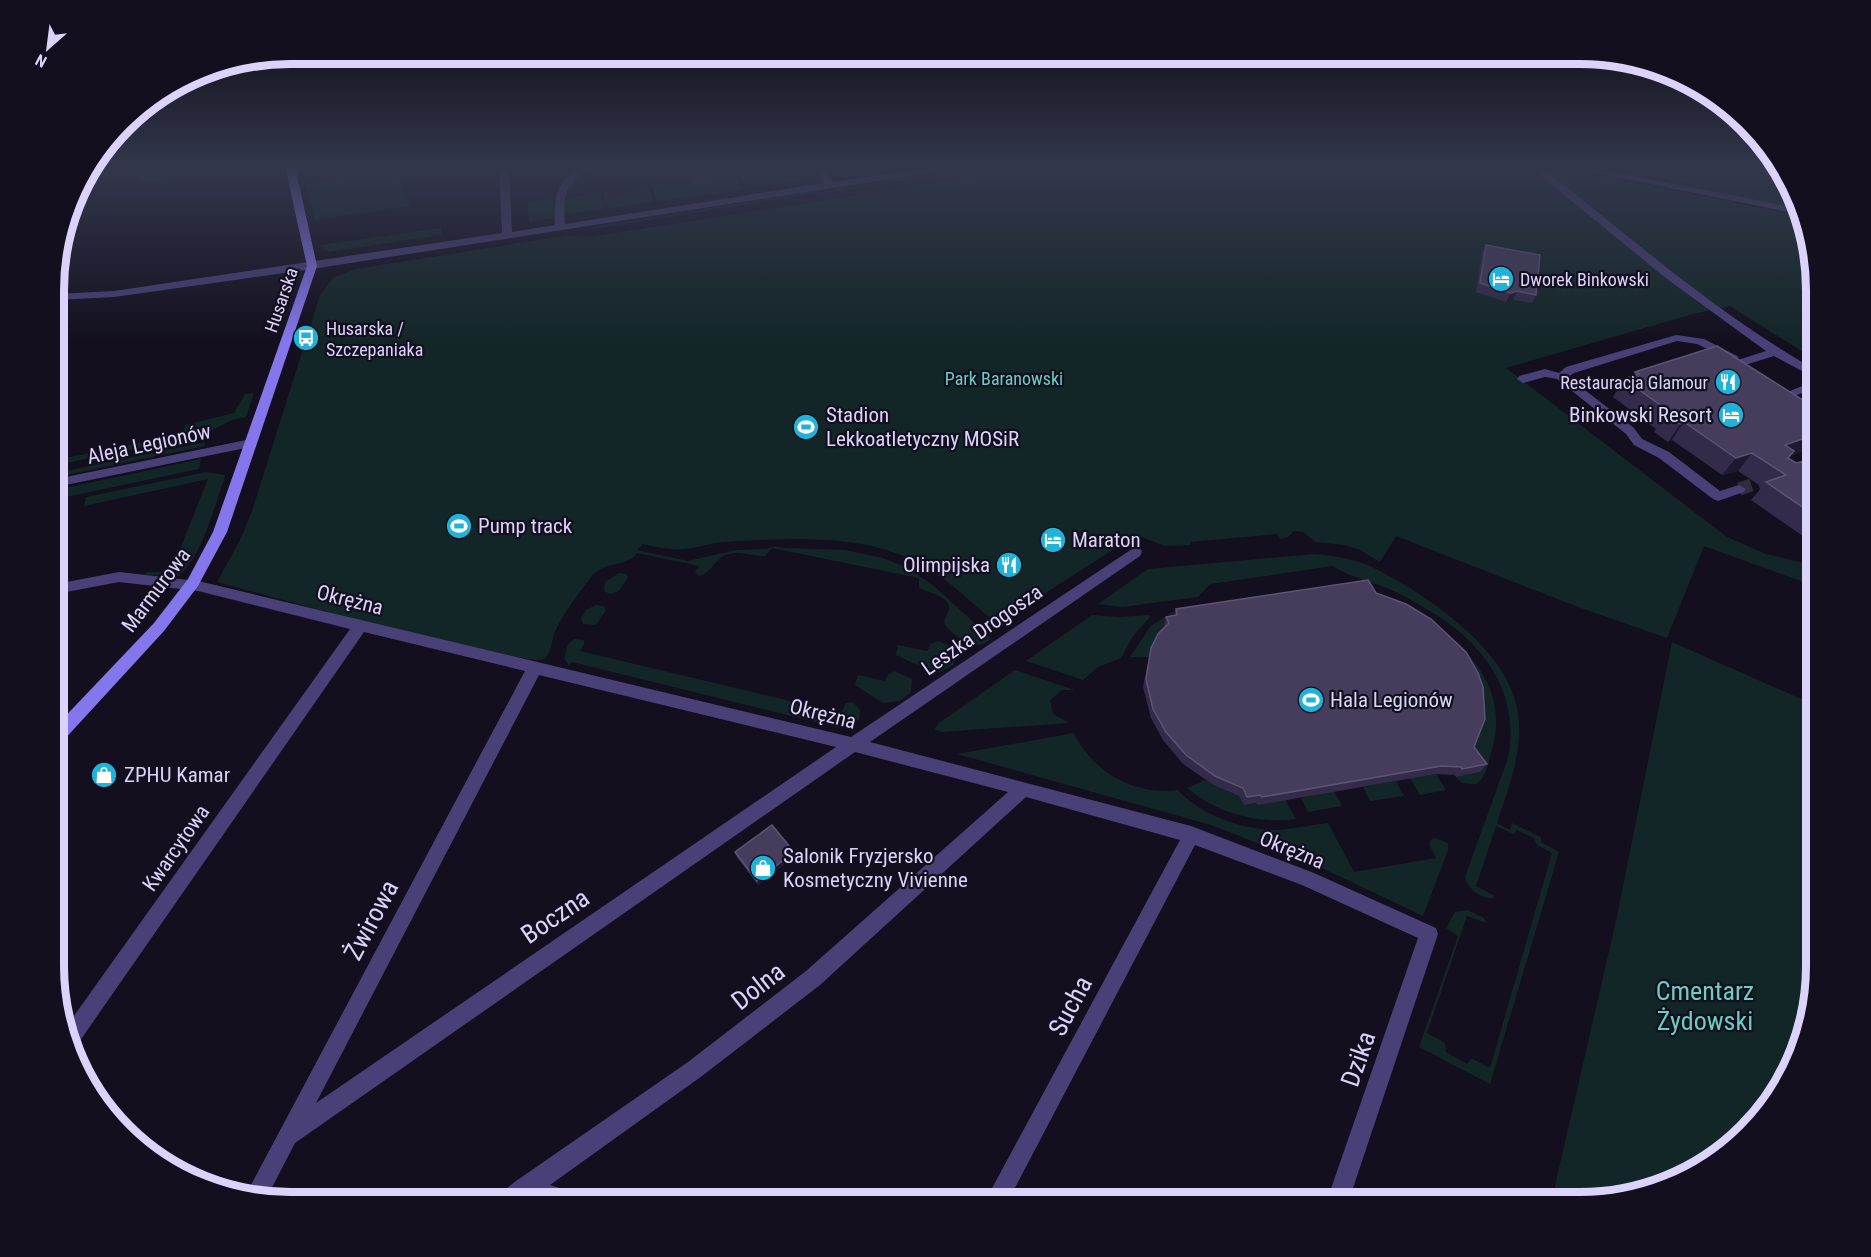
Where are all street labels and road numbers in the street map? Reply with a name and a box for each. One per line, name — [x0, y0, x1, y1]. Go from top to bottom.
street label: Husarska — [260, 265, 302, 335]
street label: Aleja Legionów — [85, 419, 214, 469]
street label: Marmurowa — [117, 543, 195, 637]
street label: Okrężna — [314, 580, 386, 620]
street label: Leszka Drogosza — [917, 580, 1047, 680]
street label: Okrężna — [787, 694, 859, 734]
street label: Kwarcytowa — [138, 800, 214, 896]
street label: Okrężna — [1256, 826, 1328, 874]
street label: Żwirowa — [338, 875, 404, 965]
street label: Boczna — [515, 882, 595, 950]
street label: Dolna — [726, 956, 790, 1016]
street label: Sucha — [1042, 971, 1098, 1041]
street label: Dzika — [1335, 1027, 1381, 1091]

